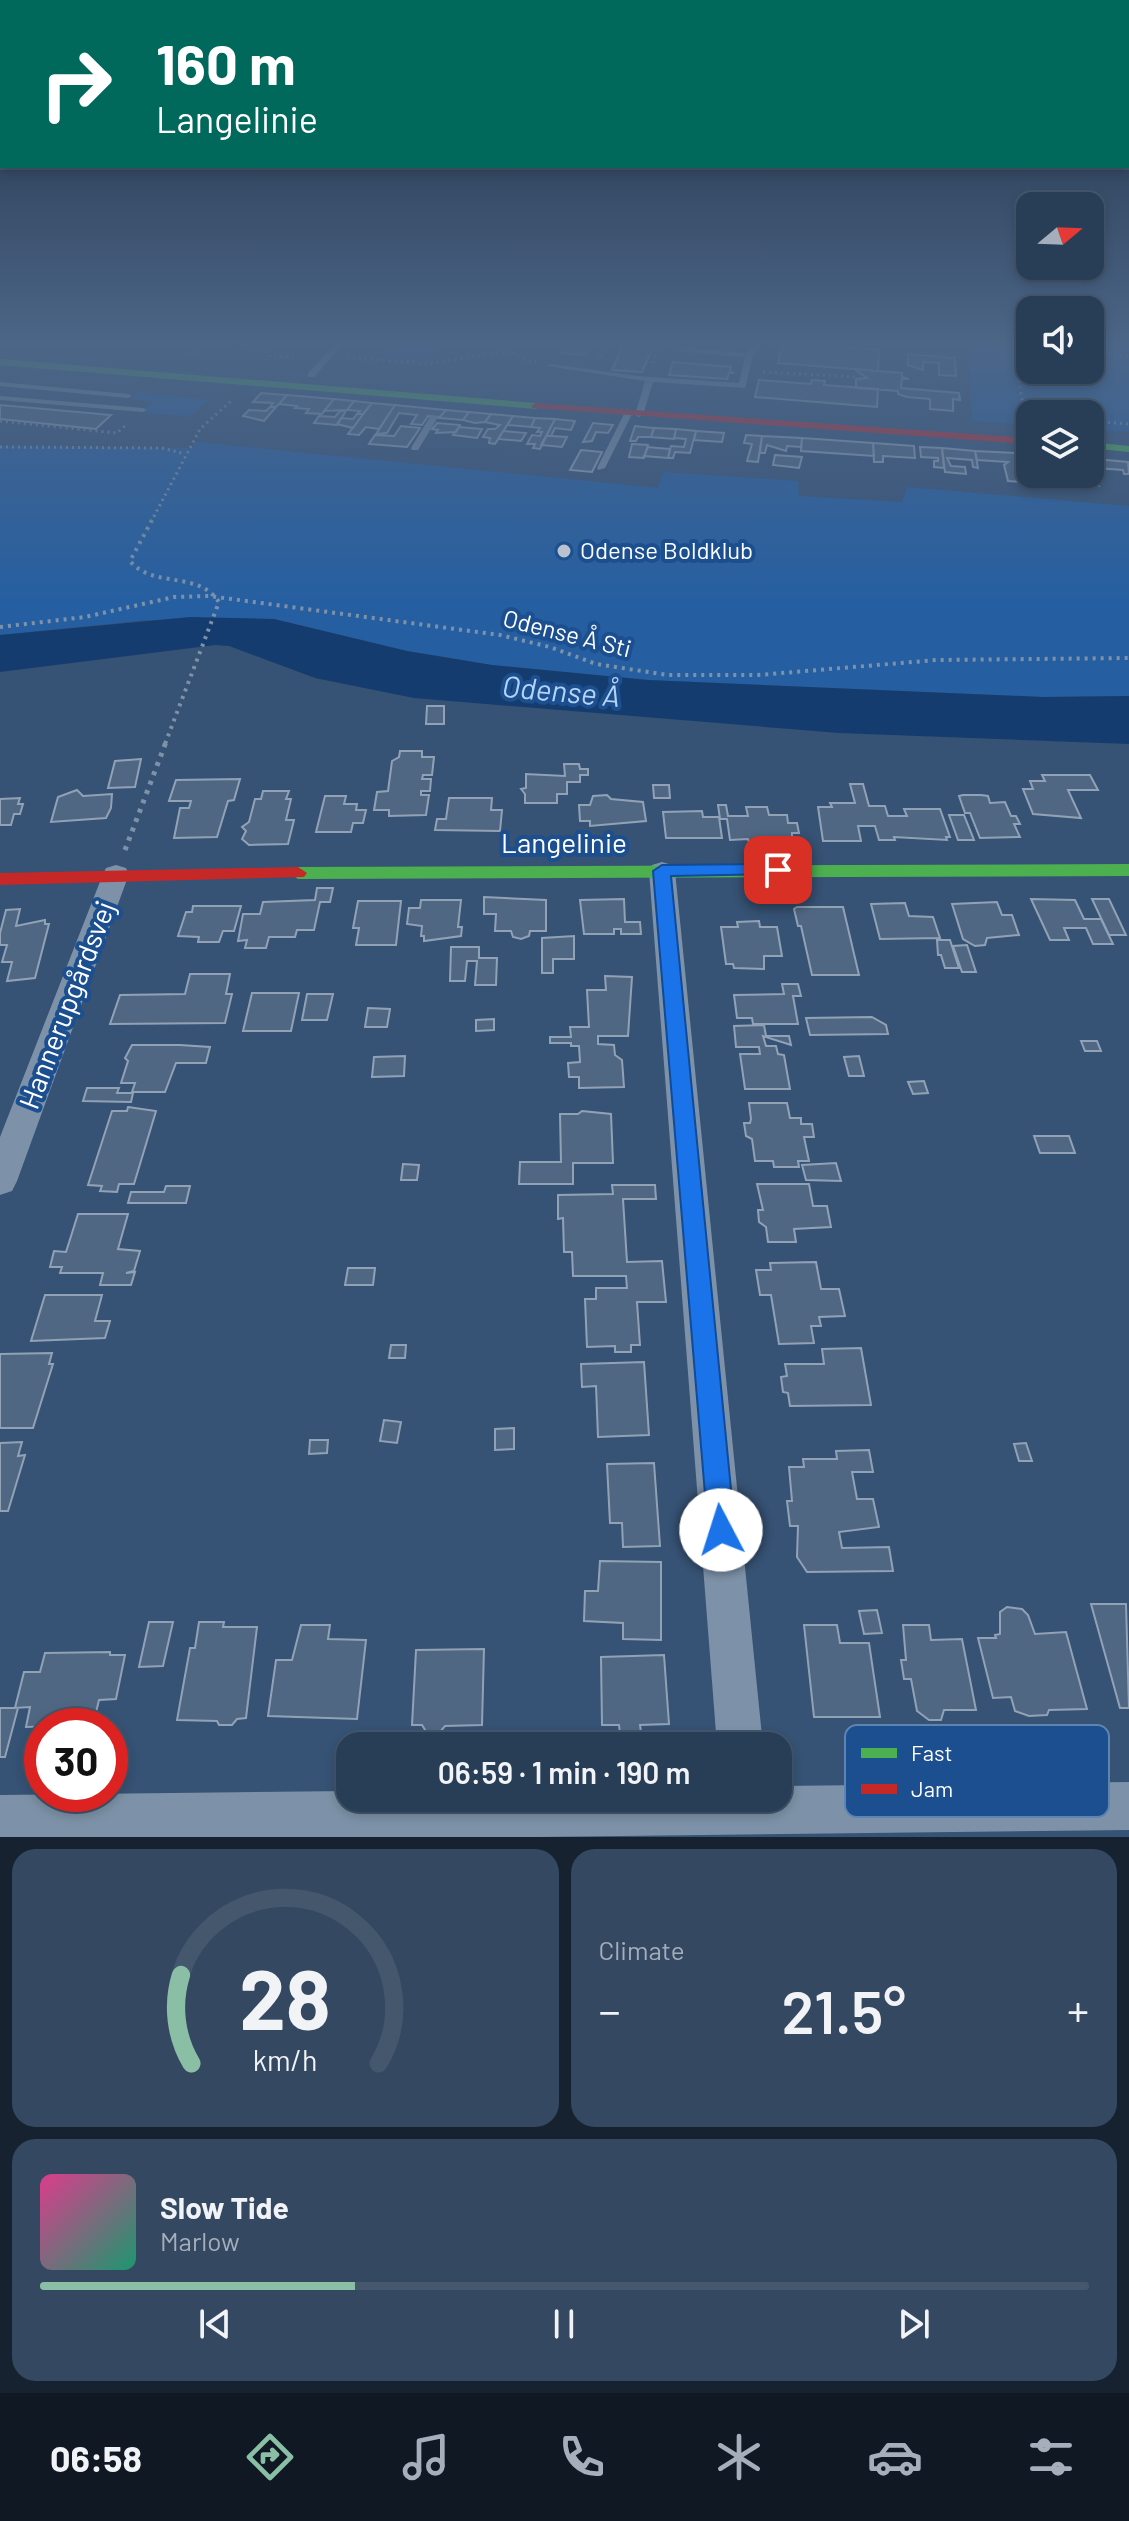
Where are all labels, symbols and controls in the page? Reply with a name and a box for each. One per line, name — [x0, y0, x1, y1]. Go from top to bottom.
text: 160 m — [156, 29, 296, 96]
icon: right — [24, 32, 128, 136]
text: Langelinie — [156, 97, 318, 140]
north arrow — [1016, 192, 1104, 280]
map controls — [1016, 192, 1104, 488]
button: sound — [1016, 296, 1104, 384]
button: layers — [1016, 400, 1104, 488]
place label: Odense Boldklub — [580, 535, 753, 564]
marker: Odense Boldklub — [555, 542, 573, 560]
street label: Odense Å Sti — [500, 603, 634, 662]
water label: Odense Å — [501, 667, 622, 713]
street label: Langelinie — [501, 825, 627, 859]
pin — [744, 836, 812, 904]
icon: arrive — [756, 848, 800, 892]
street label: Hannerupgårdsvej — [11, 896, 121, 1113]
position arrow — [679, 1488, 763, 1572]
speed limit sign: 30 — [24, 1708, 128, 1812]
legend — [845, 1725, 1109, 1817]
text: Fast — [911, 1739, 953, 1765]
text: 06:59 · 1 min · 190 m — [438, 1754, 690, 1790]
text: Jam — [911, 1775, 953, 1801]
text: Climate — [599, 1934, 685, 1965]
text: 28 — [239, 1947, 331, 2047]
text: 21.5° — [781, 1974, 906, 2046]
text: − — [599, 1983, 621, 2036]
text: + — [1067, 1983, 1089, 2036]
text: km/h — [253, 2042, 318, 2077]
text: Slow Tide — [160, 2189, 289, 2225]
text: Marlow — [160, 2225, 240, 2256]
icon: previous — [193, 2302, 237, 2346]
icon: pause — [542, 2302, 586, 2346]
icon: next — [892, 2302, 936, 2346]
icon: directions — [242, 2429, 298, 2485]
icon: music — [398, 2429, 454, 2485]
icon: phone — [554, 2429, 610, 2485]
icon: climate — [711, 2429, 767, 2485]
icon: car — [867, 2429, 923, 2485]
icon: filters — [1023, 2429, 1079, 2485]
text: 06:58 — [50, 2436, 142, 2479]

